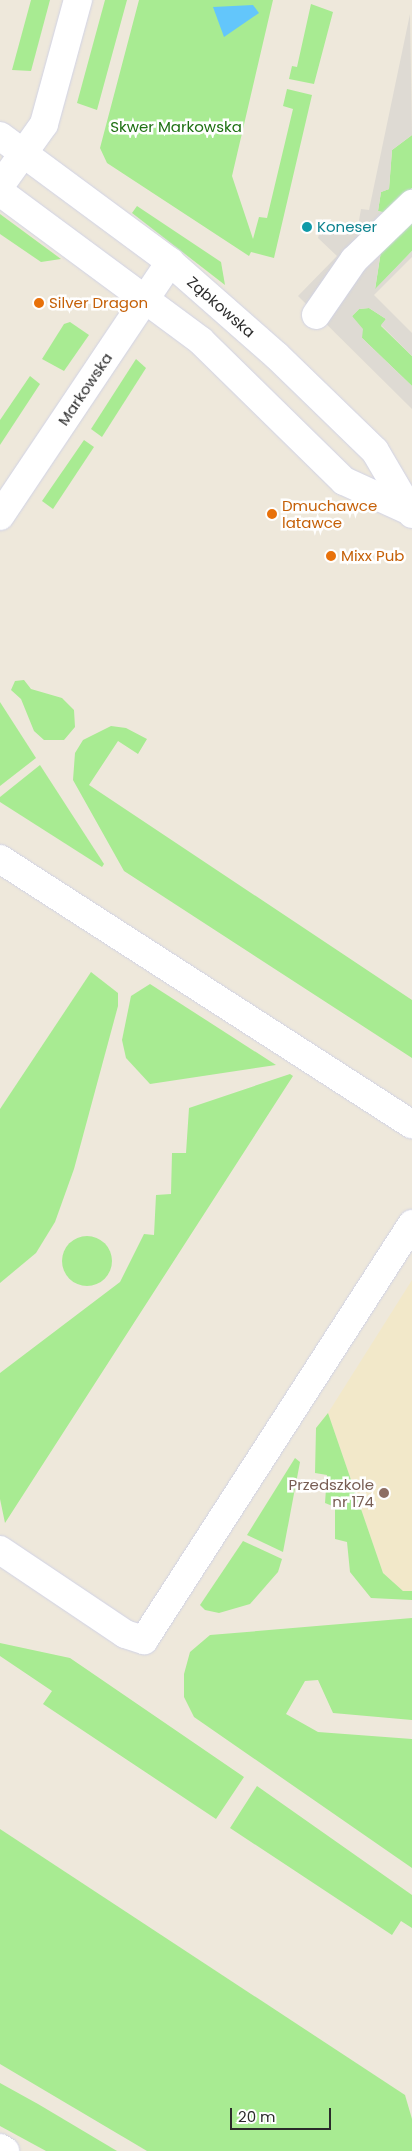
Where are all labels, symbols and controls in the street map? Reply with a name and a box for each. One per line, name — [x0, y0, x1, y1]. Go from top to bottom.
park label: Skwer Markowska — [110, 118, 242, 136]
place label: Koneser — [317, 218, 377, 236]
marker: Koneser — [301, 221, 313, 233]
street label: Ząbkowska — [184, 273, 258, 341]
place label: Silver Dragon — [49, 294, 148, 312]
marker: Silver Dragon — [33, 297, 45, 309]
street label: Markowska — [54, 349, 116, 429]
place label: Dmuchawce latawce — [282, 496, 377, 531]
marker: Dmuchawce latawce — [266, 508, 278, 520]
place label: Mixx Pub — [341, 547, 404, 565]
marker: Mixx Pub — [325, 550, 337, 562]
place label: Przedszkole nr 174 — [288, 1475, 374, 1510]
marker: Przedszkole nr 174 — [378, 1487, 390, 1499]
scale bar — [232, 2098, 333, 2130]
text: 20 m — [238, 2106, 276, 2127]

